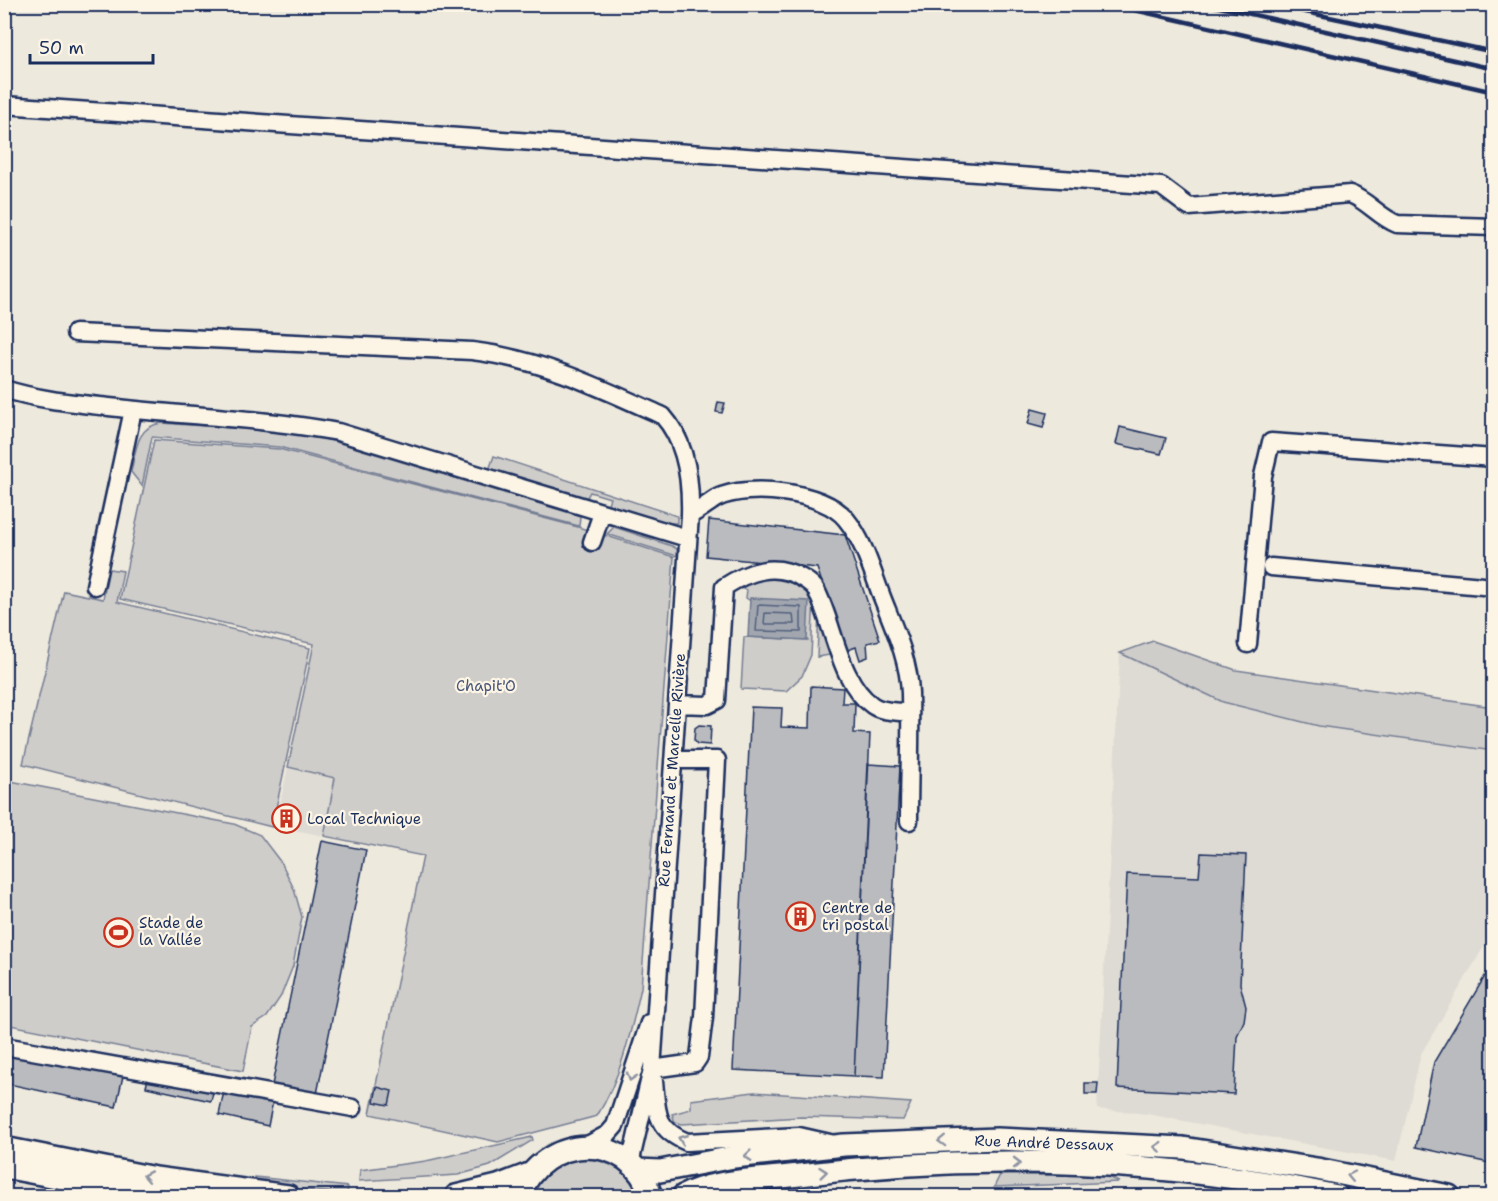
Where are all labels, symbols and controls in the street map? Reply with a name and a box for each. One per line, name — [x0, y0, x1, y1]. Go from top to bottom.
scale bar — [30, 27, 153, 65]
text: 50 m — [39, 36, 84, 60]
street label: Rue Fernand et Marcelle Rivière — [654, 653, 690, 887]
park label: Chapit'O — [456, 676, 516, 696]
building icon: Local Technique — [270, 803, 302, 835]
place label: Local Technique — [307, 809, 421, 829]
place label: Centre de tri postal — [822, 898, 892, 935]
building icon: Centre de tri postal — [785, 901, 817, 933]
place label: Stade de la Vallée — [139, 913, 203, 950]
sports icon: Stade de la Vallée — [102, 916, 134, 948]
one-way arrow — [625, 1071, 638, 1082]
street label: Rue André Dessaux — [974, 1131, 1114, 1155]
one-way arrow — [678, 1134, 689, 1146]
one-way arrow — [938, 1135, 947, 1148]
one-way arrow — [1154, 1141, 1163, 1154]
one-way arrow — [743, 1149, 753, 1162]
one-way arrow — [1013, 1157, 1022, 1169]
one-way arrow — [818, 1167, 827, 1179]
one-way arrow — [143, 1170, 153, 1183]
one-way arrow — [1346, 1170, 1356, 1183]

